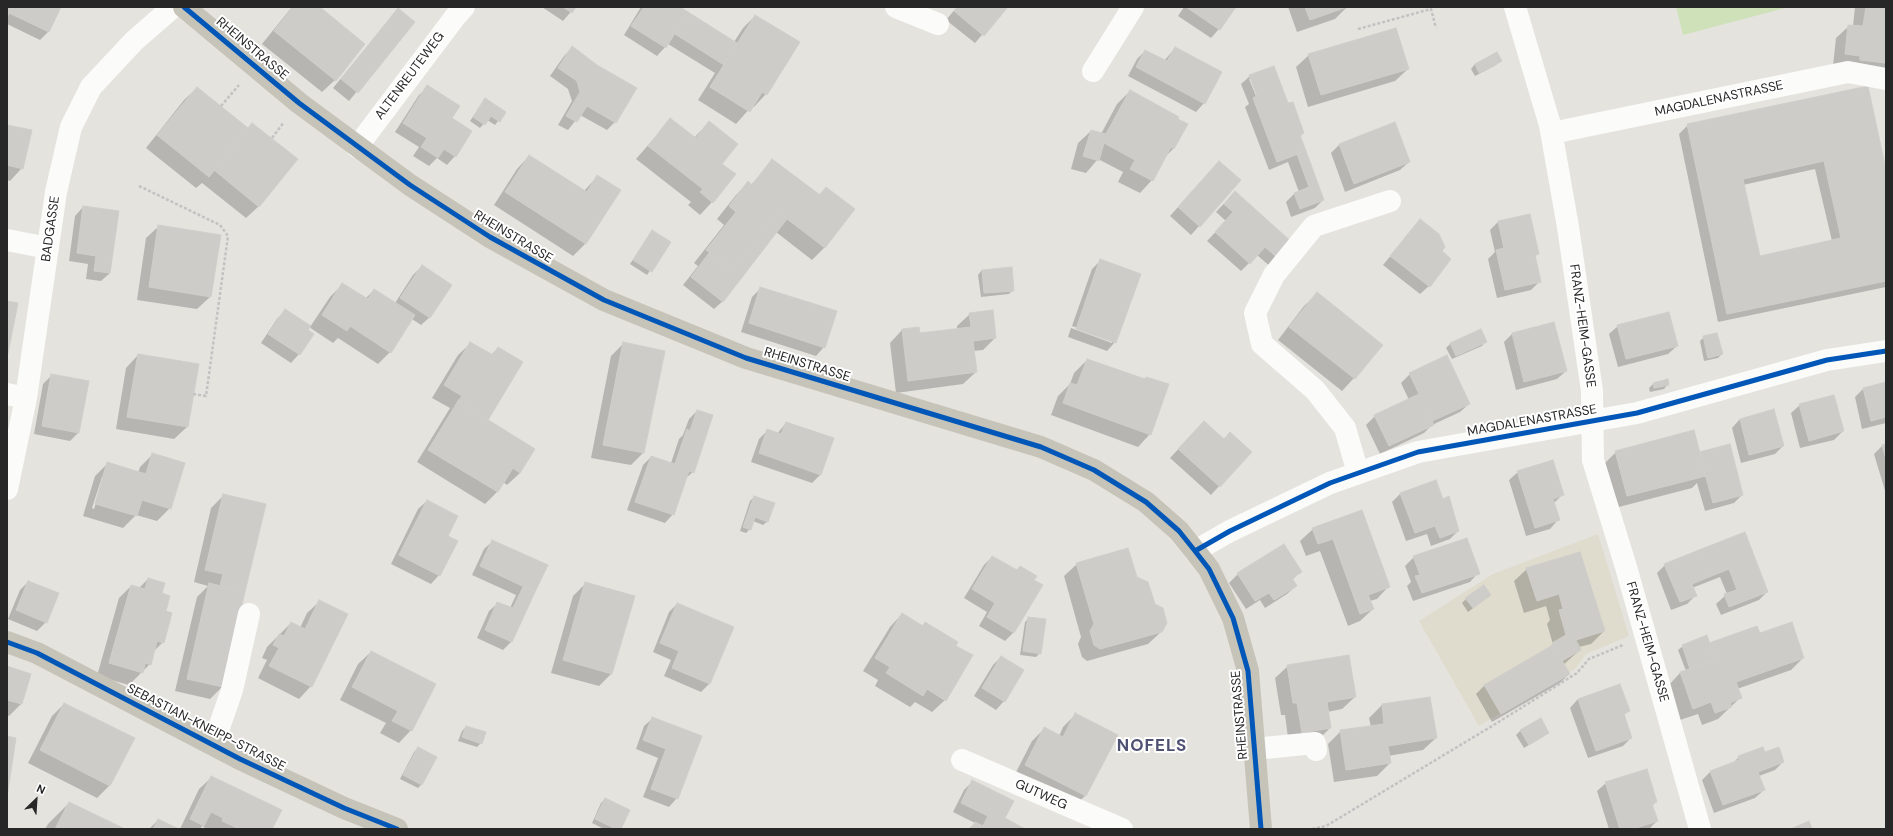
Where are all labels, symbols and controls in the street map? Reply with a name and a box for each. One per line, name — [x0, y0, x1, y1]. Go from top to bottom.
street label: RHEINSTRASSE — [213, 14, 291, 84]
street label: ALTENREUTEWEG — [372, 29, 448, 123]
street label: MAGDALENASTRASSE — [1653, 78, 1785, 120]
street label: BADGASSE — [39, 195, 63, 263]
street label: RHEINSTRASSE — [471, 207, 555, 267]
street label: FRANZ-HEIM-GASSE — [1566, 263, 1598, 389]
street label: RHEINSTRASSE — [762, 344, 852, 386]
street label: MAGDALENASTRASSE — [1466, 402, 1598, 440]
street label: FRANZ-HEIM-GASSE — [1622, 580, 1672, 704]
street label: RHEINSTRASSE — [1228, 670, 1252, 760]
street label: SEBASTIAN-KNEIPP-STRASSE — [124, 681, 288, 775]
district label: NOFELS — [1117, 737, 1187, 757]
street label: GUTWEG — [1013, 777, 1069, 813]
north arrow — [16, 780, 56, 820]
text: N — [34, 781, 48, 797]

